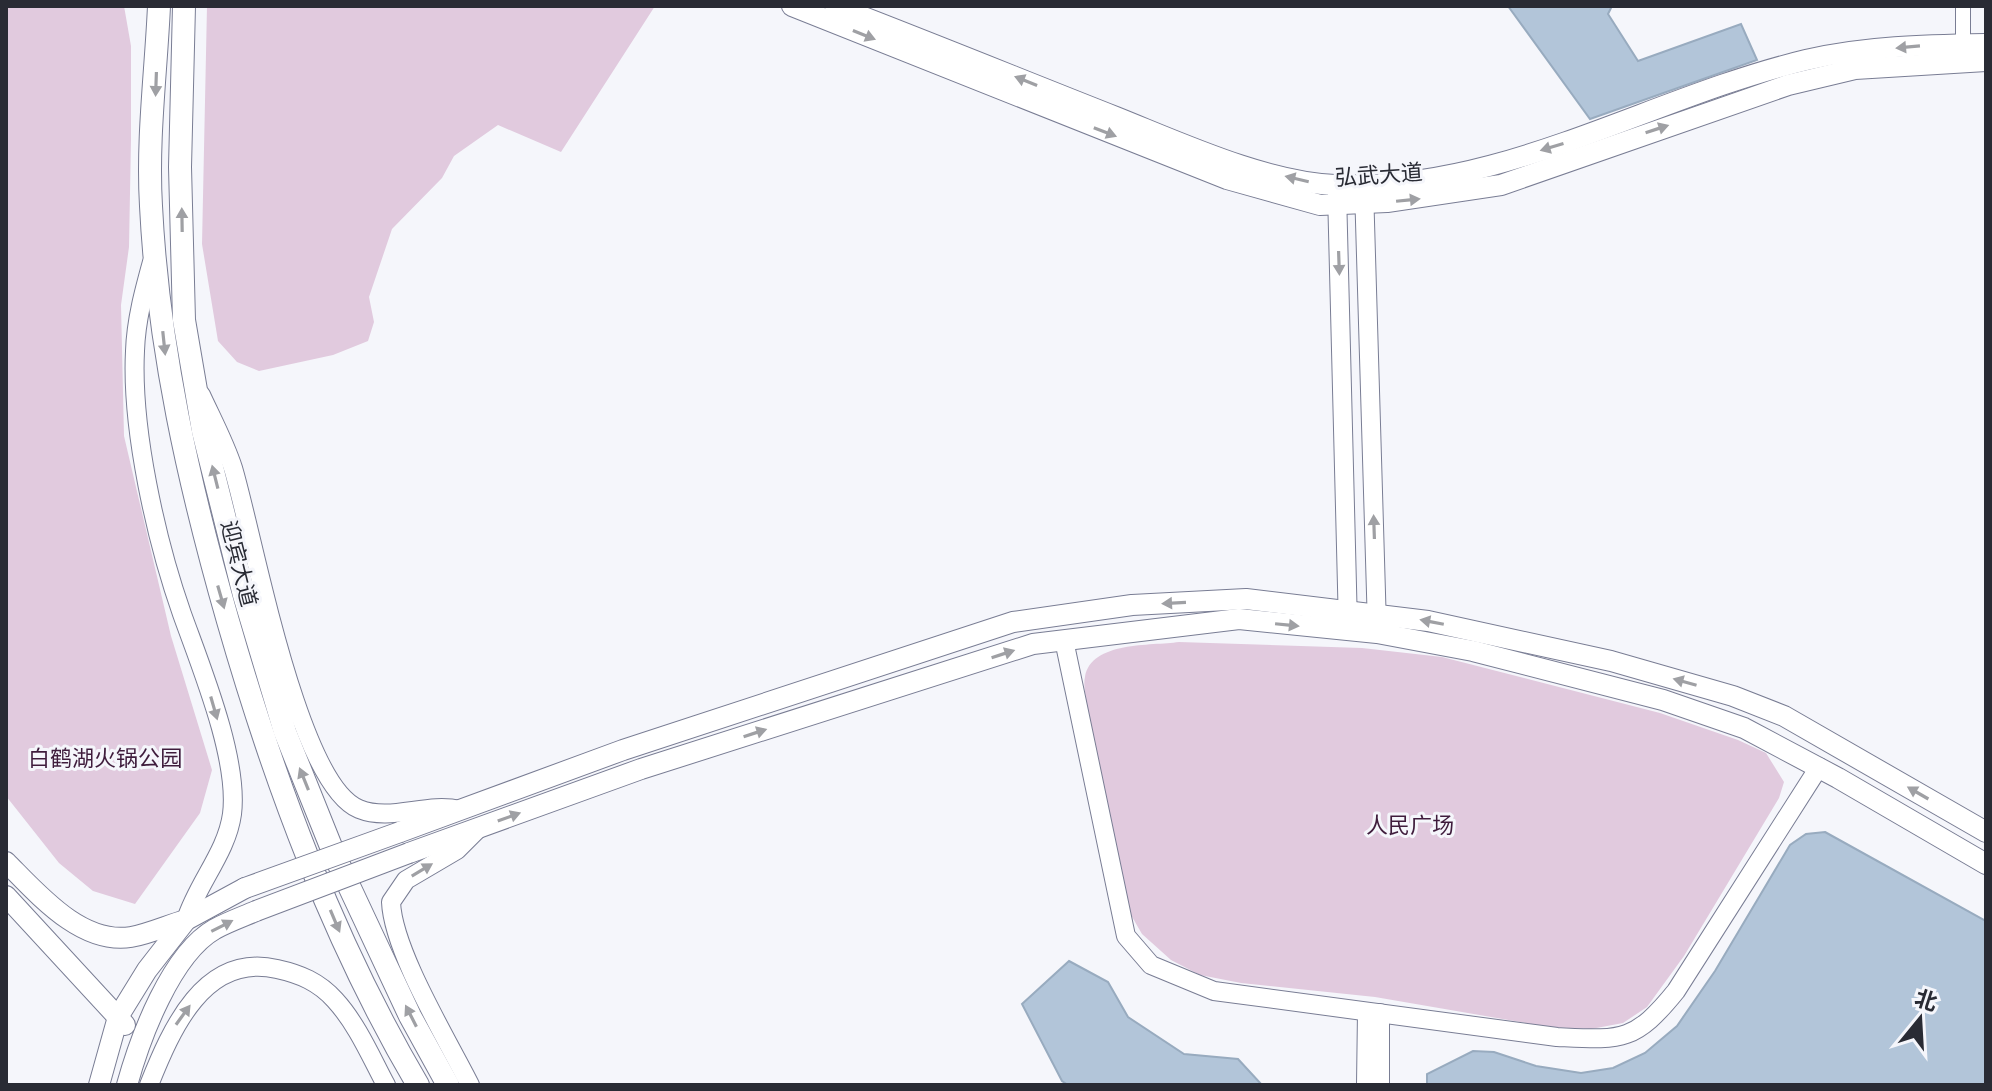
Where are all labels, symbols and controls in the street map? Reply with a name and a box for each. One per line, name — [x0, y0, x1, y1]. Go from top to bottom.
one-way arrow — [852, 29, 876, 42]
one-way arrow — [1895, 40, 1920, 53]
one-way arrow — [149, 72, 162, 97]
one-way arrow — [1014, 75, 1038, 88]
one-way arrow — [1646, 122, 1670, 134]
one-way arrow — [1093, 126, 1117, 139]
one-way arrow — [1539, 141, 1563, 154]
street label: 弘武大道 — [1334, 160, 1424, 194]
one-way arrow — [1284, 172, 1309, 184]
one-way arrow — [1396, 193, 1421, 206]
one-way arrow — [175, 207, 188, 232]
one-way arrow — [1333, 251, 1345, 276]
one-way arrow — [158, 331, 171, 356]
one-way arrow — [208, 464, 220, 489]
one-way arrow — [1368, 514, 1380, 539]
street label: 迎宾大道 — [213, 518, 261, 610]
one-way arrow — [215, 585, 228, 609]
one-way arrow — [1161, 597, 1186, 610]
one-way arrow — [1419, 615, 1444, 628]
one-way arrow — [1275, 618, 1300, 631]
one-way arrow — [991, 647, 1015, 660]
one-way arrow — [1672, 675, 1696, 688]
one-way arrow — [208, 697, 221, 721]
one-way arrow — [743, 726, 767, 739]
park label: 白鹤湖火锅公园 — [28, 747, 182, 774]
one-way arrow — [297, 767, 310, 791]
one-way arrow — [1907, 786, 1930, 800]
one-way arrow — [497, 811, 521, 823]
park label: 人民广场 — [1366, 814, 1454, 841]
one-way arrow — [411, 863, 433, 877]
one-way arrow — [329, 909, 342, 932]
one-way arrow — [211, 920, 234, 933]
north arrow — [1880, 979, 1960, 1059]
text: 北 — [1911, 986, 1940, 1019]
one-way arrow — [175, 1004, 191, 1026]
one-way arrow — [404, 1005, 417, 1028]

